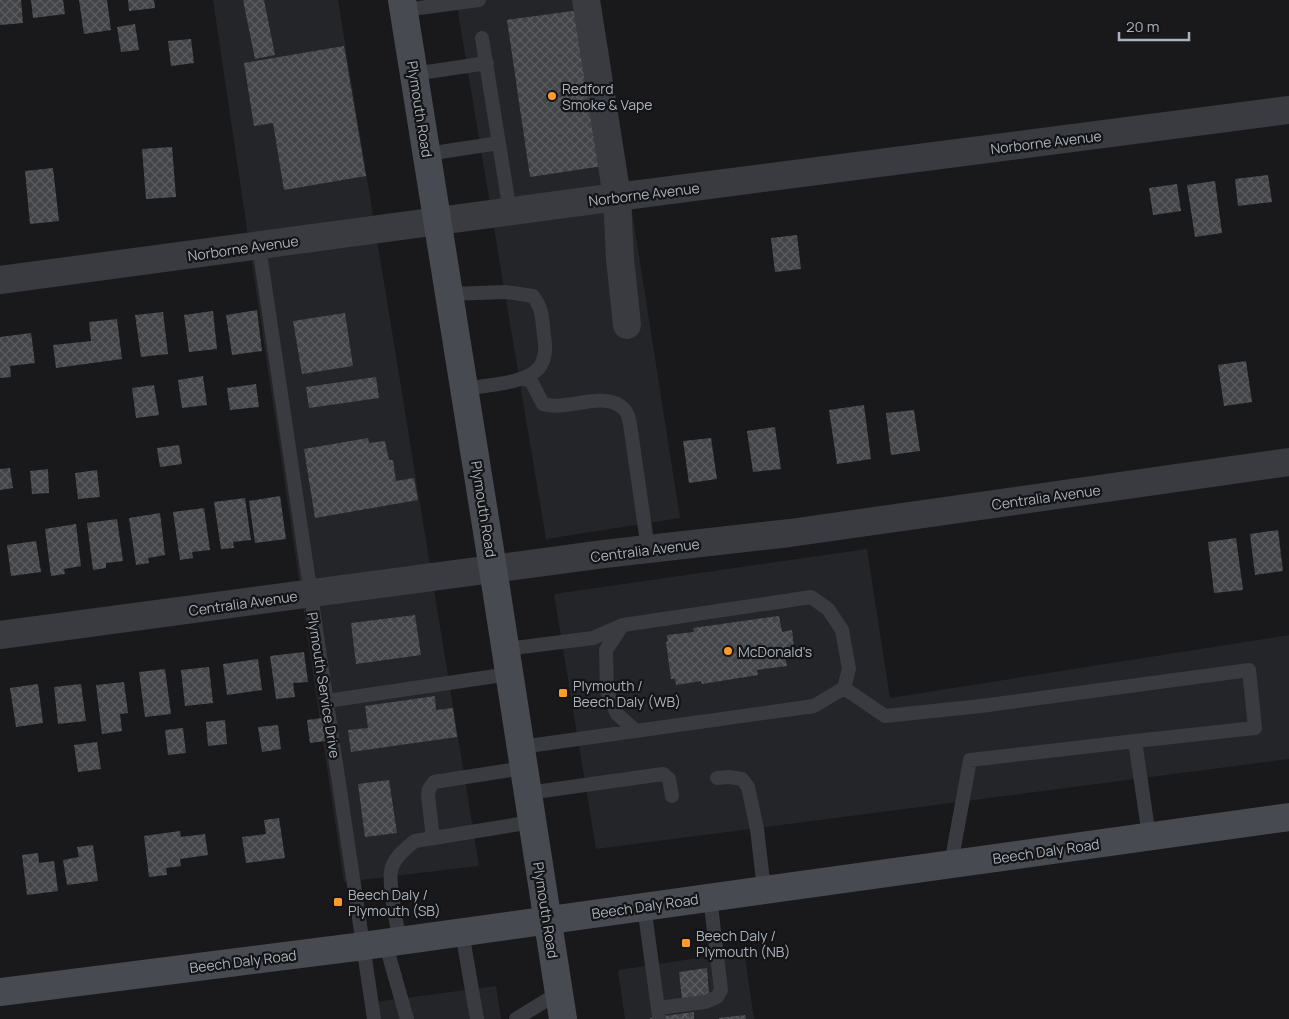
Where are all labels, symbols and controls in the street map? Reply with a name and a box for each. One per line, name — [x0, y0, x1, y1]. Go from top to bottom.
scale bar — [1119, 10, 1189, 42]
text: 20 m — [1126, 16, 1159, 37]
street label: Plymouth Road — [403, 59, 437, 159]
place label: Redford Smoke & Vape — [562, 79, 653, 114]
marker: Redford Smoke & Vape — [546, 90, 558, 102]
street label: Norborne Avenue — [989, 126, 1103, 158]
street label: Norborne Avenue — [587, 178, 701, 210]
street label: Norborne Avenue — [186, 231, 300, 265]
street label: Plymouth Road — [467, 459, 501, 559]
street label: Centralia Avenue — [990, 480, 1102, 514]
street label: Centralia Avenue — [589, 534, 701, 566]
street label: Centralia Avenue — [187, 586, 299, 620]
street label: Plymouth Service Drive — [303, 611, 345, 759]
place label: McDonald's — [738, 642, 812, 661]
marker: McDonald's — [722, 645, 734, 657]
place label: Plymouth / Beech Daly (WB) — [573, 676, 681, 711]
marker: Plymouth / Beech Daly (WB) — [557, 687, 569, 699]
street label: Beech Daly Road — [991, 834, 1101, 868]
street label: Plymouth Road — [529, 860, 563, 960]
place label: Beech Daly / Plymouth (SB) — [348, 885, 441, 920]
street label: Beech Daly Road — [590, 889, 700, 923]
marker: Beech Daly / Plymouth (SB) — [332, 896, 344, 908]
place label: Beech Daly / Plymouth (NB) — [696, 926, 790, 961]
marker: Beech Daly / Plymouth (NB) — [680, 937, 692, 949]
street label: Beech Daly Road — [188, 945, 298, 977]

